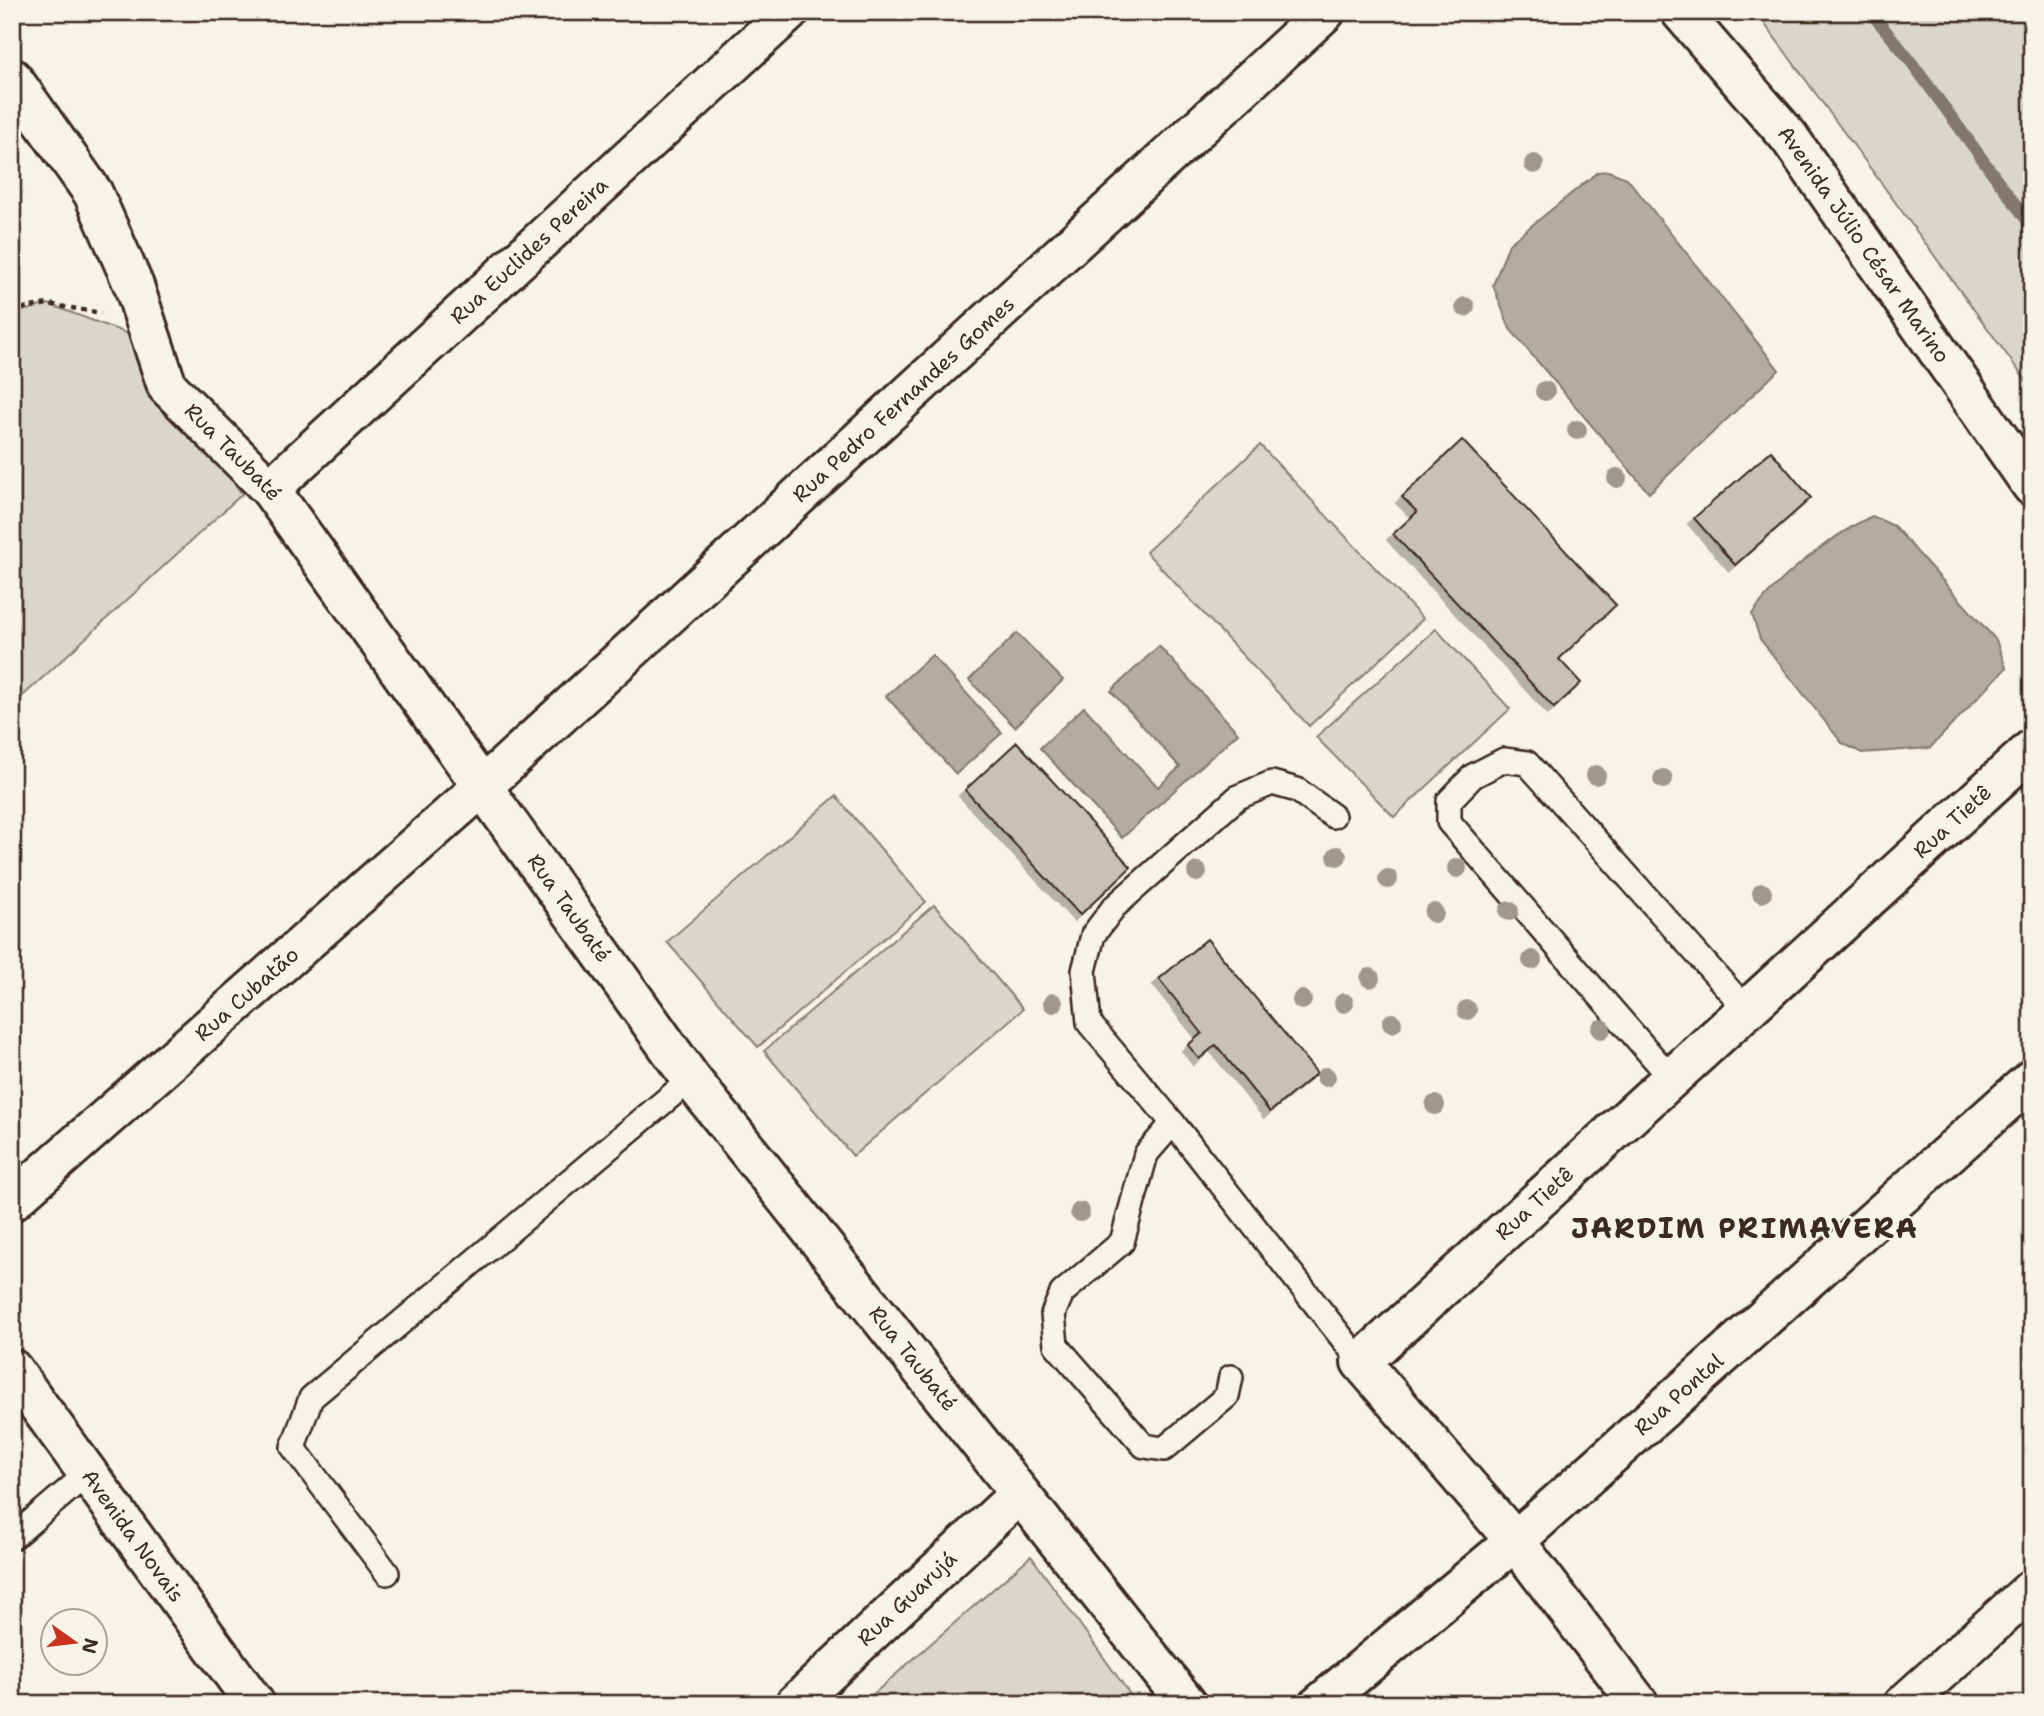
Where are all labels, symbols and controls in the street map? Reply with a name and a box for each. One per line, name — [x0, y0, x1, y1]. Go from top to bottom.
street label: Avenida Júlio César Marino — [1771, 120, 1956, 369]
street label: Rua Euclides Pereira — [444, 171, 614, 331]
street label: Rua Pedro Fernandes Gomes — [787, 290, 1021, 509]
street label: Rua Taubaté — [178, 397, 288, 506]
street label: Rua Tietê — [1907, 779, 1998, 865]
street label: Rua Taubaté — [521, 848, 617, 968]
street label: Rua Cubatão — [189, 941, 305, 1048]
street label: Rua Tietê — [1489, 1161, 1580, 1246]
district label: JARDIM PRIMAVERA — [1571, 1209, 1919, 1247]
street label: Rua Taubaté — [862, 1300, 963, 1417]
street label: Rua Pontal — [1628, 1347, 1730, 1442]
street label: Avenida Novais — [75, 1464, 191, 1608]
street label: Rua Guarujá — [852, 1545, 963, 1652]
north arrow — [38, 1608, 108, 1678]
text: N — [76, 1636, 104, 1656]

